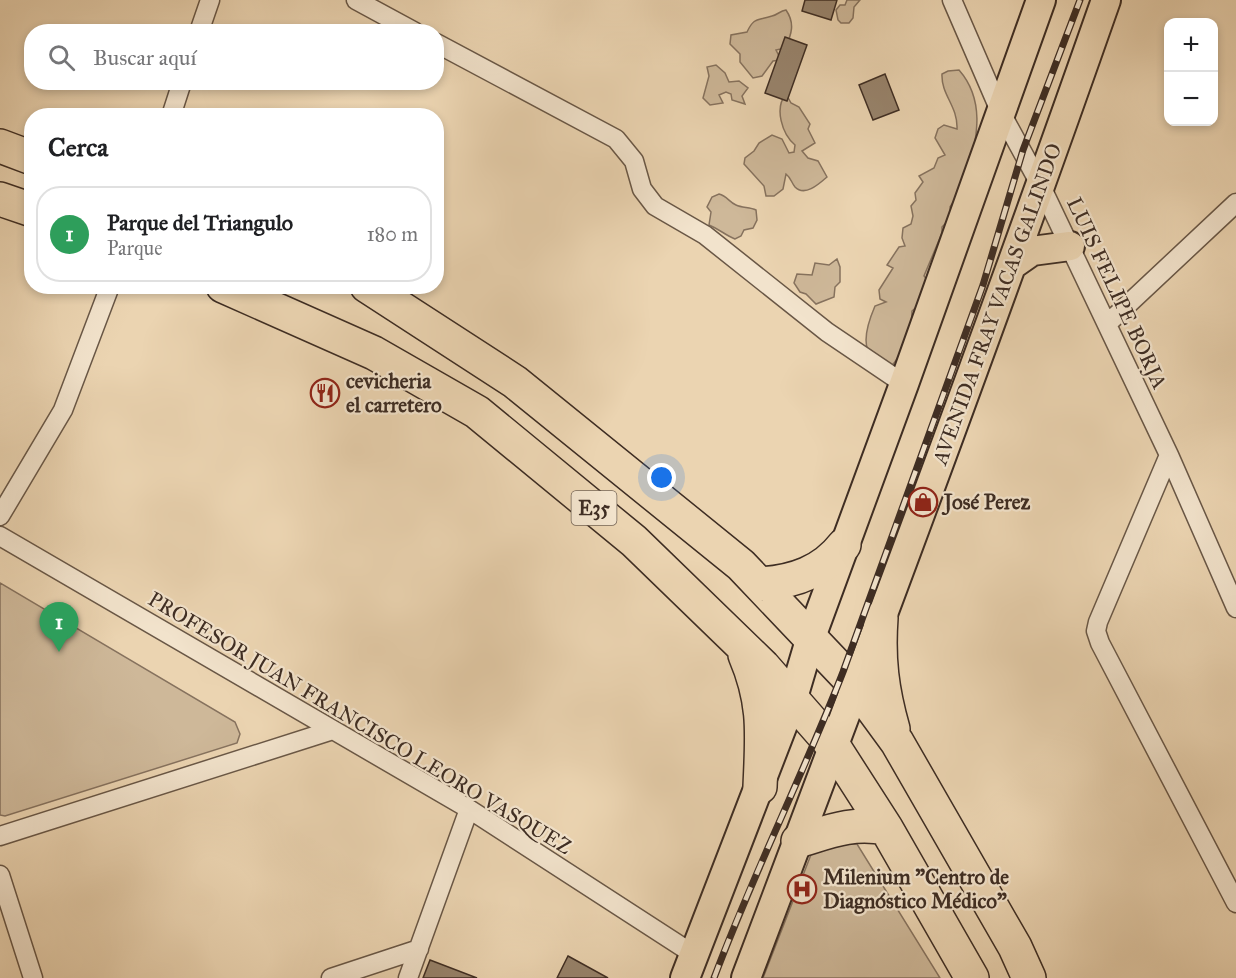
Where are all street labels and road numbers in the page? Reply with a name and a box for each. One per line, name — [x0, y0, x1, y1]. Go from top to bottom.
street label: AVENIDA FRAY VACAS GALINDO — [926, 140, 1067, 469]
street label: LUIS FELIPE BORJA — [1061, 193, 1173, 393]
road number: E35 — [572, 491, 616, 525]
street label: PROFESOR JUAN FRANCISCO LEORO VASQUEZ — [144, 586, 576, 860]

